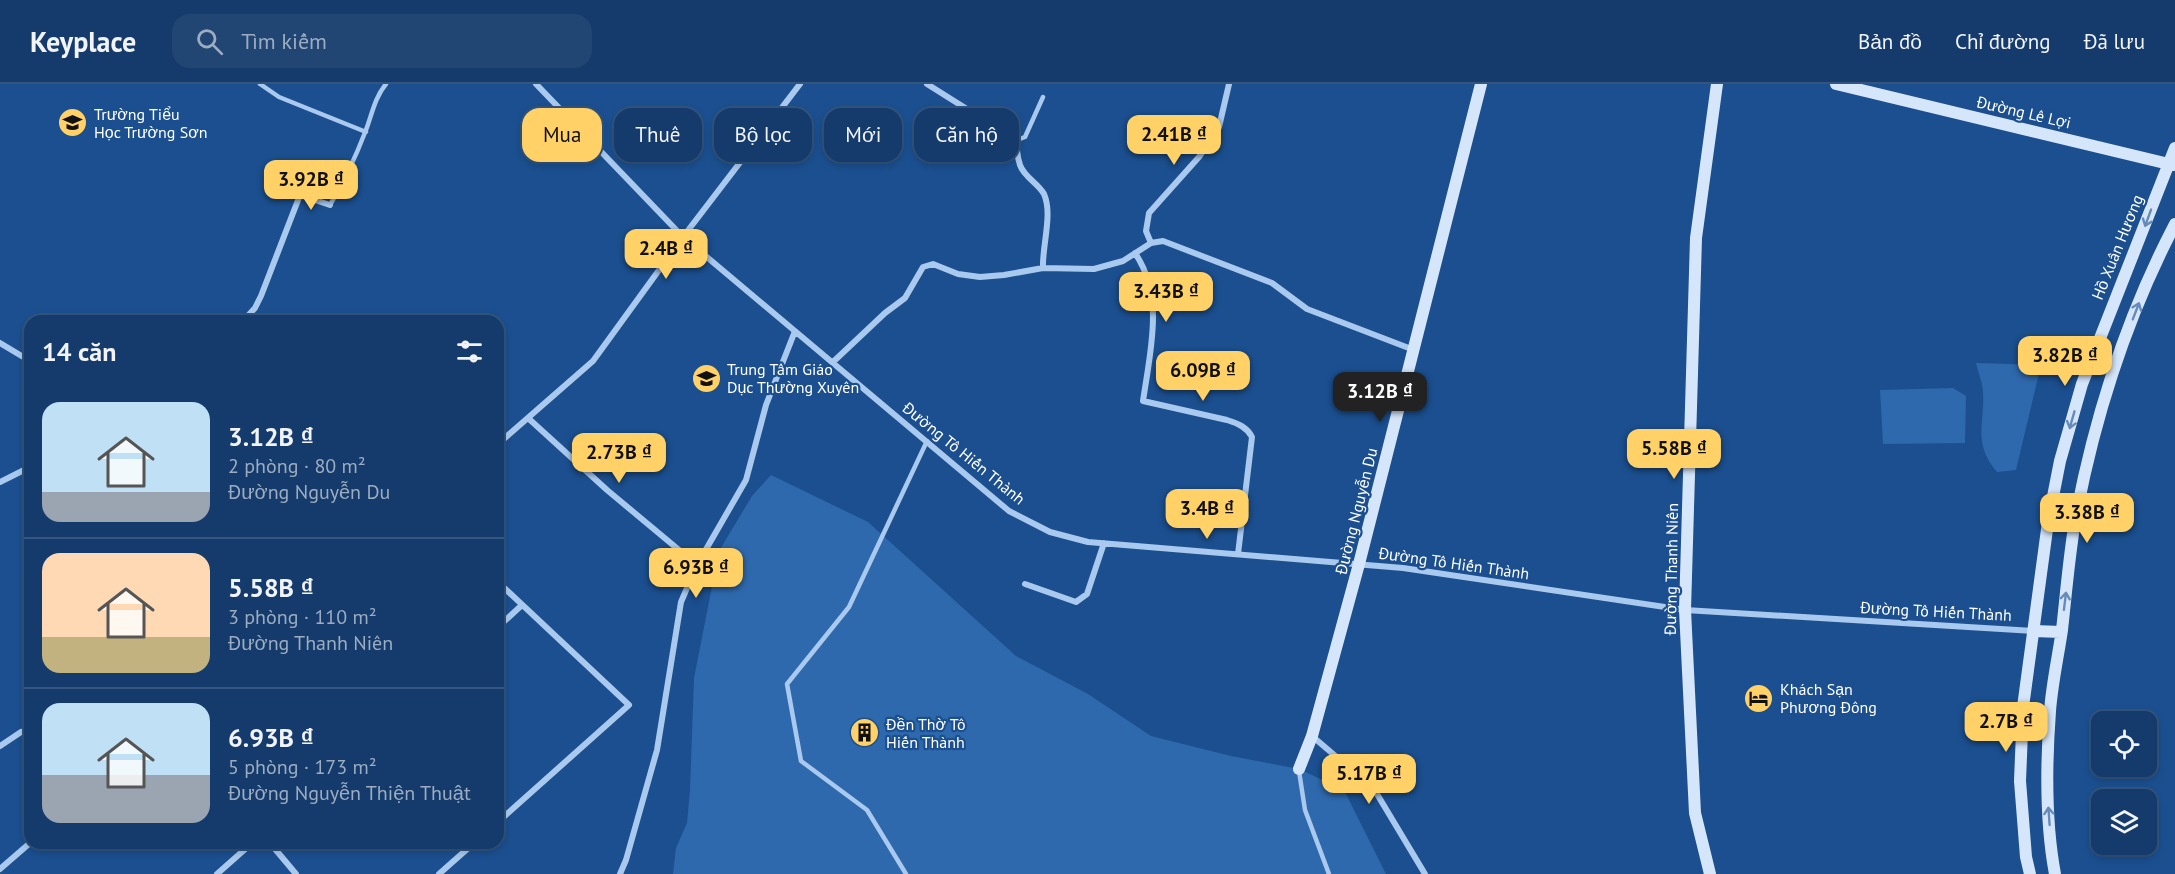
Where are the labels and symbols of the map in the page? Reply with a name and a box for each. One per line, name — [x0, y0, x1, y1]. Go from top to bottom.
street label: Đường Lê Lợi — [1974, 91, 2073, 133]
place label: Trường Tiểu Học Trường Sơn — [94, 104, 207, 142]
school or university icon: Trường Tiểu Học Trường Sơn — [57, 107, 89, 139]
pin: 2.41B ₫ — [1119, 115, 1229, 166]
pin: 3.92B ₫ — [256, 160, 366, 211]
street label: Hồ Xuân Hương — [2087, 191, 2147, 303]
one-way arrow — [2141, 208, 2152, 227]
pin: 2.4B ₫ — [617, 229, 715, 280]
pin: 3.43B ₫ — [1111, 272, 1221, 323]
one-way arrow — [2132, 302, 2143, 321]
pin: 3.82B ₫ — [2010, 336, 2120, 387]
pin: 6.09B ₫ — [1148, 351, 1258, 402]
place label: Trung Tâm Giáo Dục Thường Xuyên — [727, 359, 859, 397]
school or university icon: Trung Tâm Giáo Dục Thường Xuyên — [690, 362, 722, 394]
pin: 3.12B ₫ — [1325, 372, 1435, 423]
street label: Đường Tô Hiến Thành — [898, 397, 1029, 509]
one-way arrow — [2065, 410, 2077, 429]
pin: 5.58B ₫ — [1619, 429, 1729, 480]
pin: 2.73B ₫ — [564, 433, 674, 484]
street label: Đường Nguyễn Du — [1330, 446, 1381, 577]
pin: 3.4B ₫ — [1158, 489, 1256, 540]
pin: 3.38B ₫ — [2032, 493, 2142, 544]
street label: Đường Thanh Niên — [1660, 503, 1682, 636]
street label: Đường Tô Hiến Thành — [1376, 542, 1531, 583]
pin: 6.93B ₫ — [641, 548, 751, 599]
one-way arrow — [2060, 592, 2071, 612]
street label: Đường Tô Hiến Thành — [1859, 597, 2012, 625]
place label: Khách Sạn Phương Đông — [1780, 679, 1877, 717]
hotel icon: Khách Sạn Phương Đông — [1743, 682, 1775, 714]
pin: 2.7B ₫ — [1957, 702, 2055, 753]
place label: Đền Thờ Tô Hiến Thành — [885, 714, 966, 752]
building icon: Đền Thờ Tô Hiến Thành — [849, 717, 881, 749]
pin: 5.17B ₫ — [1314, 754, 1424, 805]
one-way arrow — [2043, 806, 2054, 826]

